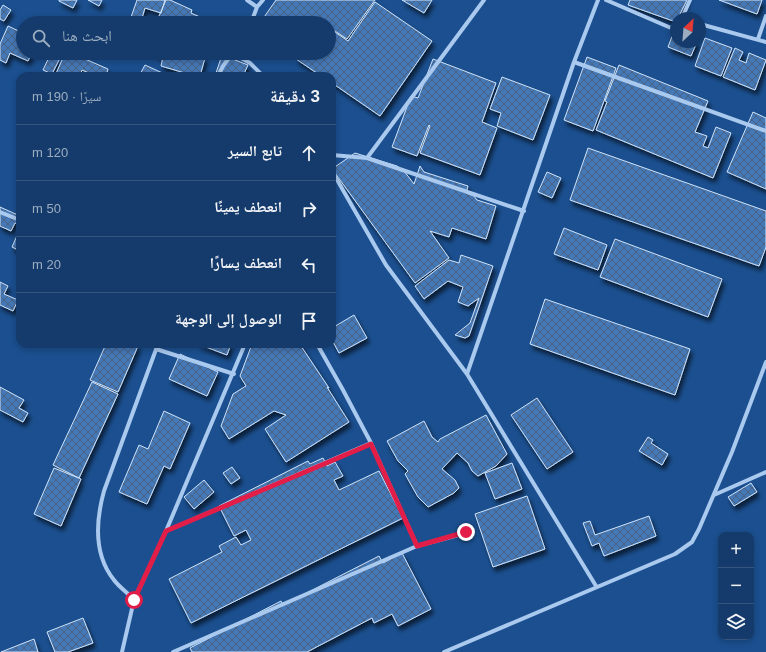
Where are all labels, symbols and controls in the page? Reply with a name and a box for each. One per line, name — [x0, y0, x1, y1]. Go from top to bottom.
north arrow — [670, 12, 706, 48]
search box — [16, 16, 336, 60]
icon: search — [30, 27, 52, 49]
text: ابحث هنا — [62, 27, 112, 44]
text: 3 دقيقة — [270, 87, 320, 106]
text: سيرًا · 190 m — [32, 89, 101, 104]
text: تابع السير — [228, 142, 282, 159]
icon: ahead — [298, 142, 320, 164]
text: 120 m — [32, 145, 68, 160]
text: انعطف يمينًا — [214, 198, 282, 215]
icon: right — [298, 198, 320, 220]
text: 50 m — [32, 201, 61, 216]
text: انعطف يسارًا — [210, 254, 282, 271]
icon: left — [298, 254, 320, 276]
text: 20 m — [32, 257, 61, 272]
text: الوصول إلى الوجهة — [175, 310, 282, 327]
icon: arrive — [298, 310, 320, 332]
route end — [457, 523, 475, 541]
map controls — [718, 532, 754, 640]
button: + — [718, 532, 754, 568]
button: − — [718, 568, 754, 604]
route start — [125, 591, 143, 609]
button: layers — [718, 604, 754, 640]

